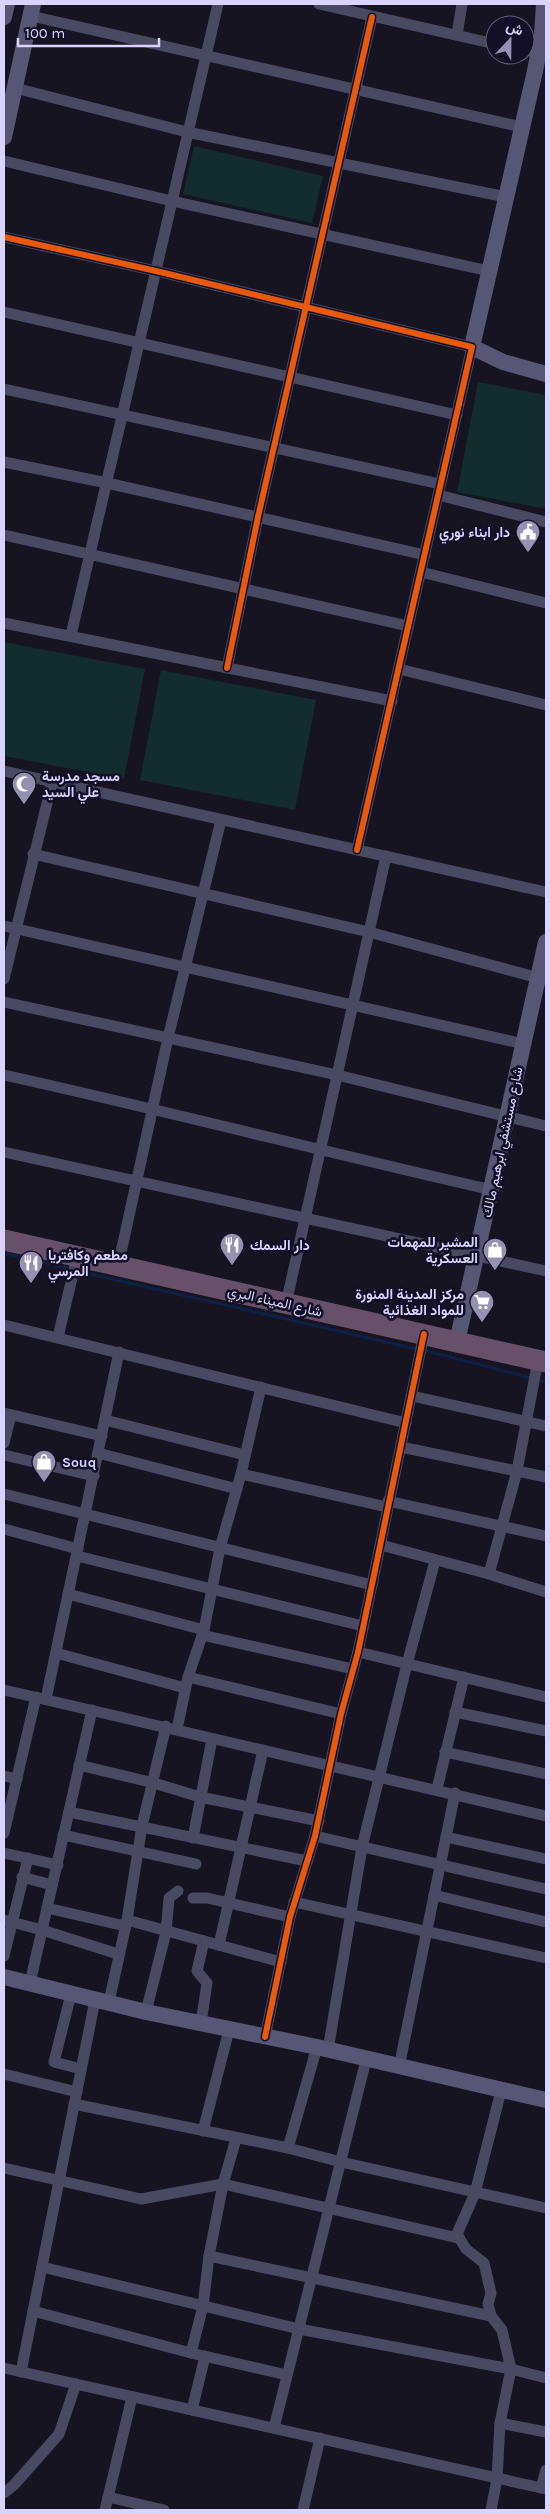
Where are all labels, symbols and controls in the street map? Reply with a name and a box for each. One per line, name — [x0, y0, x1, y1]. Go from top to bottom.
scale bar — [18, 15, 159, 47]
north arrow — [485, 15, 535, 65]
text: ش — [504, 17, 526, 40]
text: 100 m — [25, 24, 65, 42]
public building icon: دار ابناء نوري — [515, 519, 541, 553]
place label: دار ابناء نوري — [439, 524, 510, 544]
place label: مسجد مدرسة علي السيد — [42, 768, 120, 804]
mosque icon: مسجد مدرسة علي السيد — [11, 771, 37, 805]
street label: شارع مستشفي ابرهيم مالك — [478, 1065, 530, 1220]
restaurant icon: دار السمك — [219, 1232, 245, 1266]
place label: المشير للمهمات العسكرية — [388, 1234, 478, 1267]
place label: دار السمك — [250, 1237, 310, 1254]
shop icon: المشير للمهمات العسكرية — [482, 1237, 508, 1271]
place label: مطعم وكافتريا المرسي — [48, 1247, 128, 1283]
restaurant icon: مطعم وكافتريا المرسي — [18, 1250, 44, 1284]
street label: شارع الميناء البري — [225, 1282, 324, 1324]
place label: مركز المدينة المنورة للمواد الغذائية — [355, 1286, 464, 1319]
supermarket icon: مركز المدينة المنورة للمواد الغذائية — [469, 1289, 495, 1323]
shop icon: Souq — [31, 1449, 57, 1483]
place label: Souq — [62, 1454, 97, 1471]

